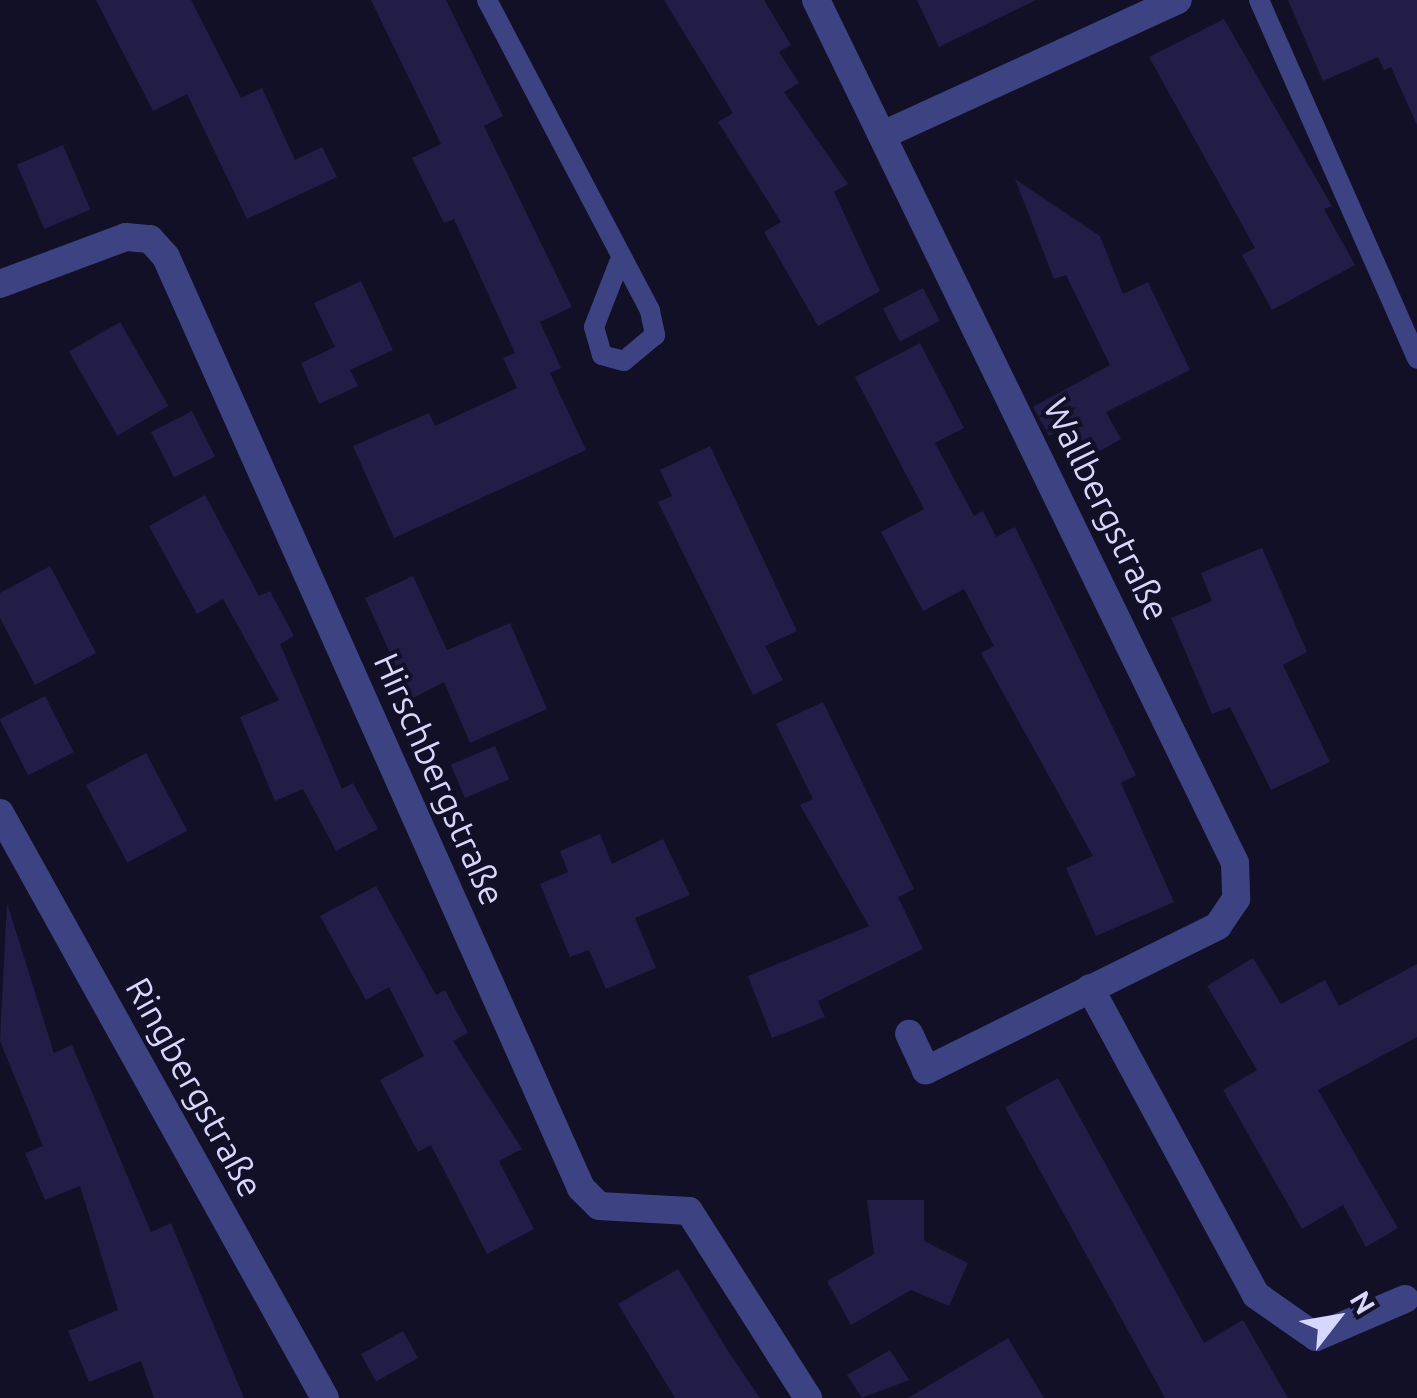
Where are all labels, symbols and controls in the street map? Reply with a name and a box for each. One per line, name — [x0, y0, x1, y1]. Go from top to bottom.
street label: Wallbergstraße — [1035, 391, 1179, 627]
street label: Hirschbergstraße — [366, 647, 514, 911]
street label: Ringbergstraße — [117, 970, 273, 1204]
north arrow — [1287, 1268, 1387, 1368]
text: N — [1344, 1285, 1382, 1319]

